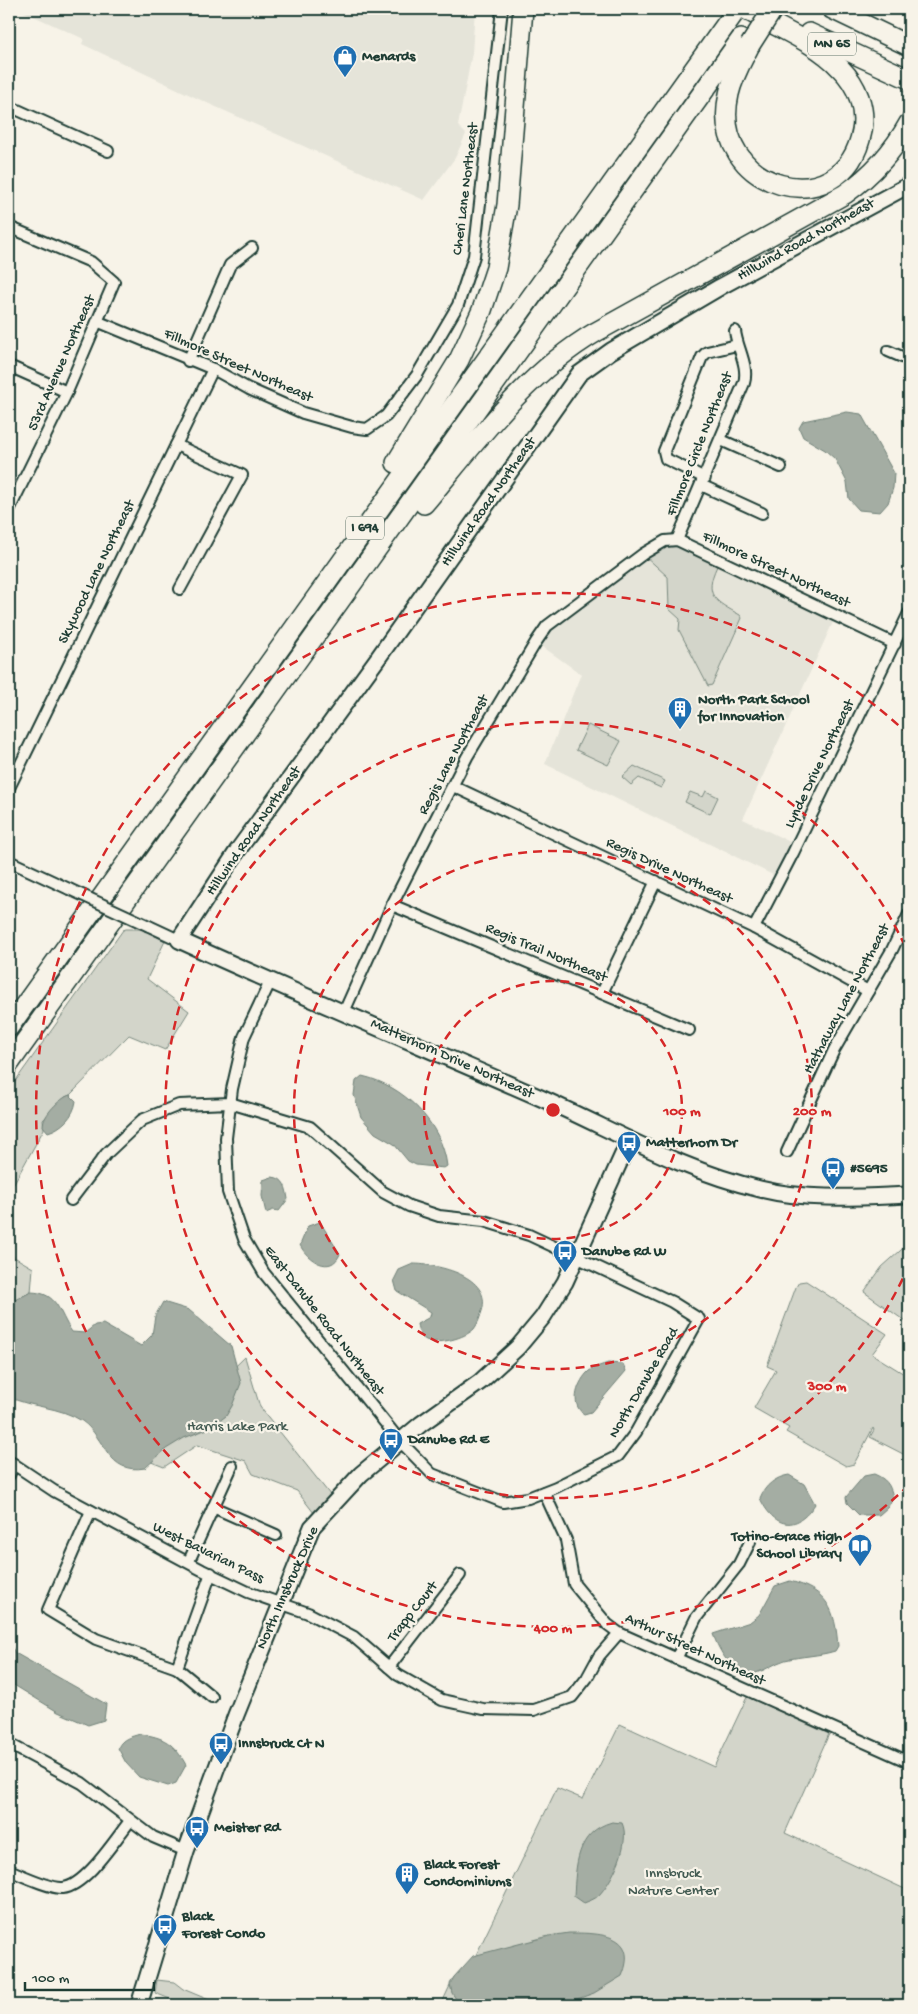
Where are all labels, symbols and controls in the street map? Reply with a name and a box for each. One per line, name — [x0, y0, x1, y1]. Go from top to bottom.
road number: MN 65 — [808, 33, 856, 56]
shop icon: Menards — [332, 44, 358, 78]
place label: Menards — [362, 48, 417, 66]
street label: Cheri Lane Northeast — [449, 120, 483, 256]
street label: Hillwind Road Northeast — [734, 194, 879, 285]
street label: 53rd Avenue Northeast — [24, 291, 101, 434]
street label: Fillmore Street Northeast — [160, 325, 317, 408]
street label: Fillmore Circle Northeast — [662, 368, 738, 520]
street label: Hillwind Road Northeast — [437, 432, 542, 570]
street label: Skywood Lane Northeast — [54, 496, 140, 647]
road number: I 694 — [346, 516, 384, 540]
street label: Fillmore Street Northeast — [698, 527, 854, 613]
street label: Regis Lane Northeast — [415, 690, 494, 818]
place label: North Park School for Innovation — [697, 691, 810, 726]
street label: Lynde Drive Northeast — [781, 695, 860, 831]
building icon: North Park School for Innovation — [667, 696, 693, 730]
street label: Hillwind Road Northeast — [202, 761, 307, 899]
street label: Regis Drive Northeast — [603, 834, 737, 909]
street label: Regis Trail Northeast — [482, 919, 611, 988]
street label: Hathaway Lane Northeast — [800, 919, 895, 1077]
street label: Matterhorn Drive Northeast — [368, 1015, 538, 1104]
centre of rings — [544, 1101, 562, 1119]
text: 100 m — [662, 1103, 701, 1121]
text: 200 m — [793, 1103, 832, 1121]
bus stop icon: Matterhorn Dr — [616, 1130, 642, 1164]
place label: Matterhorn Dr — [646, 1134, 739, 1152]
bus stop icon: #5695 — [820, 1156, 846, 1190]
place label: #5695 — [850, 1160, 888, 1178]
bus stop icon: Danube Rd W — [552, 1239, 578, 1273]
street label: East Danube Road Northeast — [260, 1242, 389, 1401]
place label: Danube Rd W — [580, 1243, 667, 1261]
street label: North Danube Road — [605, 1323, 684, 1442]
text: 300 m — [806, 1378, 847, 1396]
park label: Harris Lake Park — [187, 1418, 288, 1436]
bus stop icon: Danube Rd E — [378, 1427, 404, 1461]
place label: Danube Rd E — [406, 1431, 491, 1449]
street label: West Bavarian Pass — [149, 1518, 267, 1588]
street label: North Innsbruck Drive — [253, 1524, 323, 1652]
place label: Totino-Grace High School Library — [731, 1528, 843, 1563]
library icon: Totino-Grace High School Library — [847, 1533, 873, 1567]
street label: Trapp Court — [383, 1577, 443, 1647]
street label: Arthur Street Northeast — [622, 1610, 770, 1691]
text: 400 m — [533, 1620, 573, 1638]
bus stop icon: Innsbruck Ct N — [208, 1731, 234, 1765]
place label: Innsbruck Ct N — [238, 1735, 325, 1753]
bus stop icon: Meister Rd — [184, 1815, 210, 1849]
place label: Meister Rd — [214, 1819, 283, 1837]
place label: Black Forest Condominiums — [423, 1856, 513, 1891]
building icon: Black Forest Condominiums — [394, 1861, 420, 1895]
park label: Innsbruck Nature Center — [628, 1865, 720, 1900]
place label: Black Forest Condo — [181, 1908, 266, 1943]
bus stop icon: Black Forest Condo — [152, 1913, 178, 1947]
scale bar — [25, 1959, 154, 1991]
text: 100 m — [31, 1970, 70, 1988]

